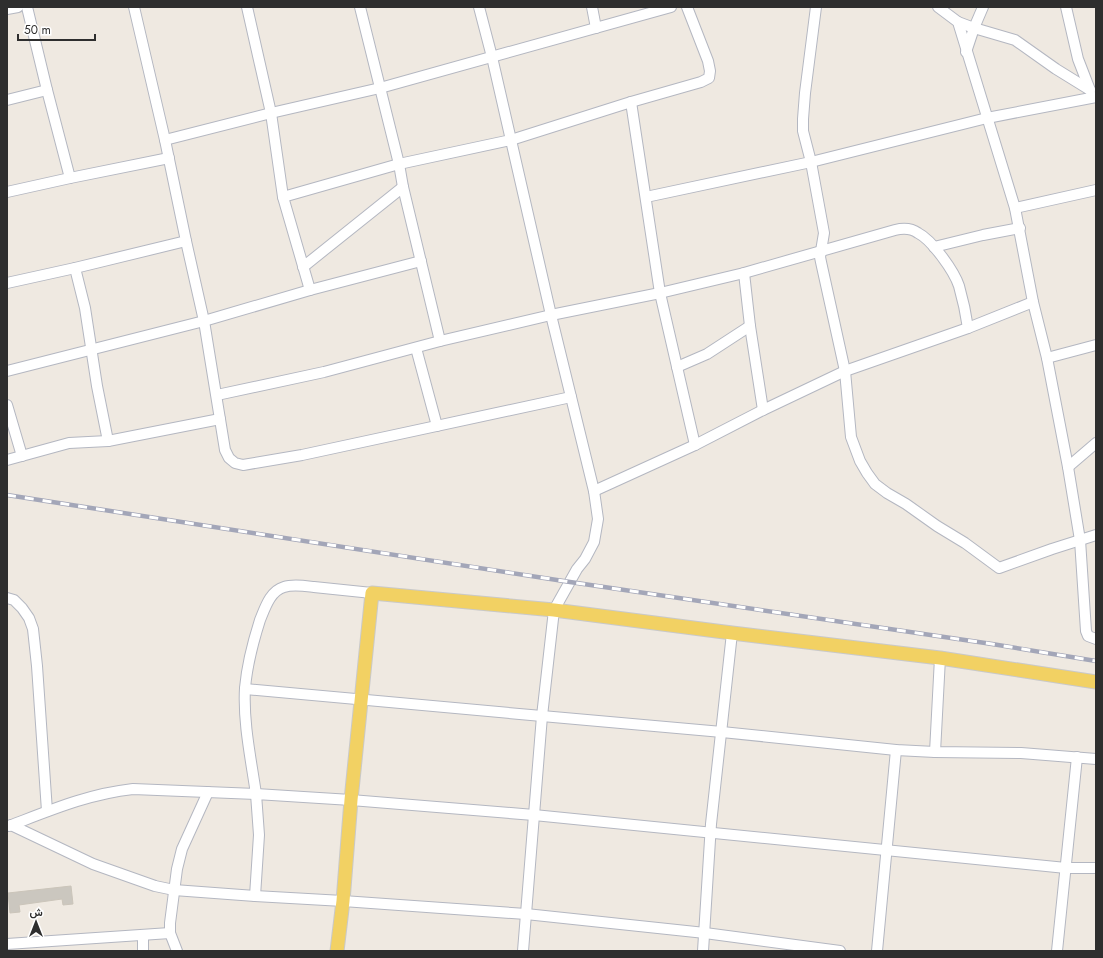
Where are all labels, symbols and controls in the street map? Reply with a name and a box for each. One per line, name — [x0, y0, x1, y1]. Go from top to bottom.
scale bar — [18, 16, 95, 42]
text: 50 m — [24, 21, 51, 39]
north arrow — [16, 902, 56, 942]
text: ش — [29, 904, 43, 920]

